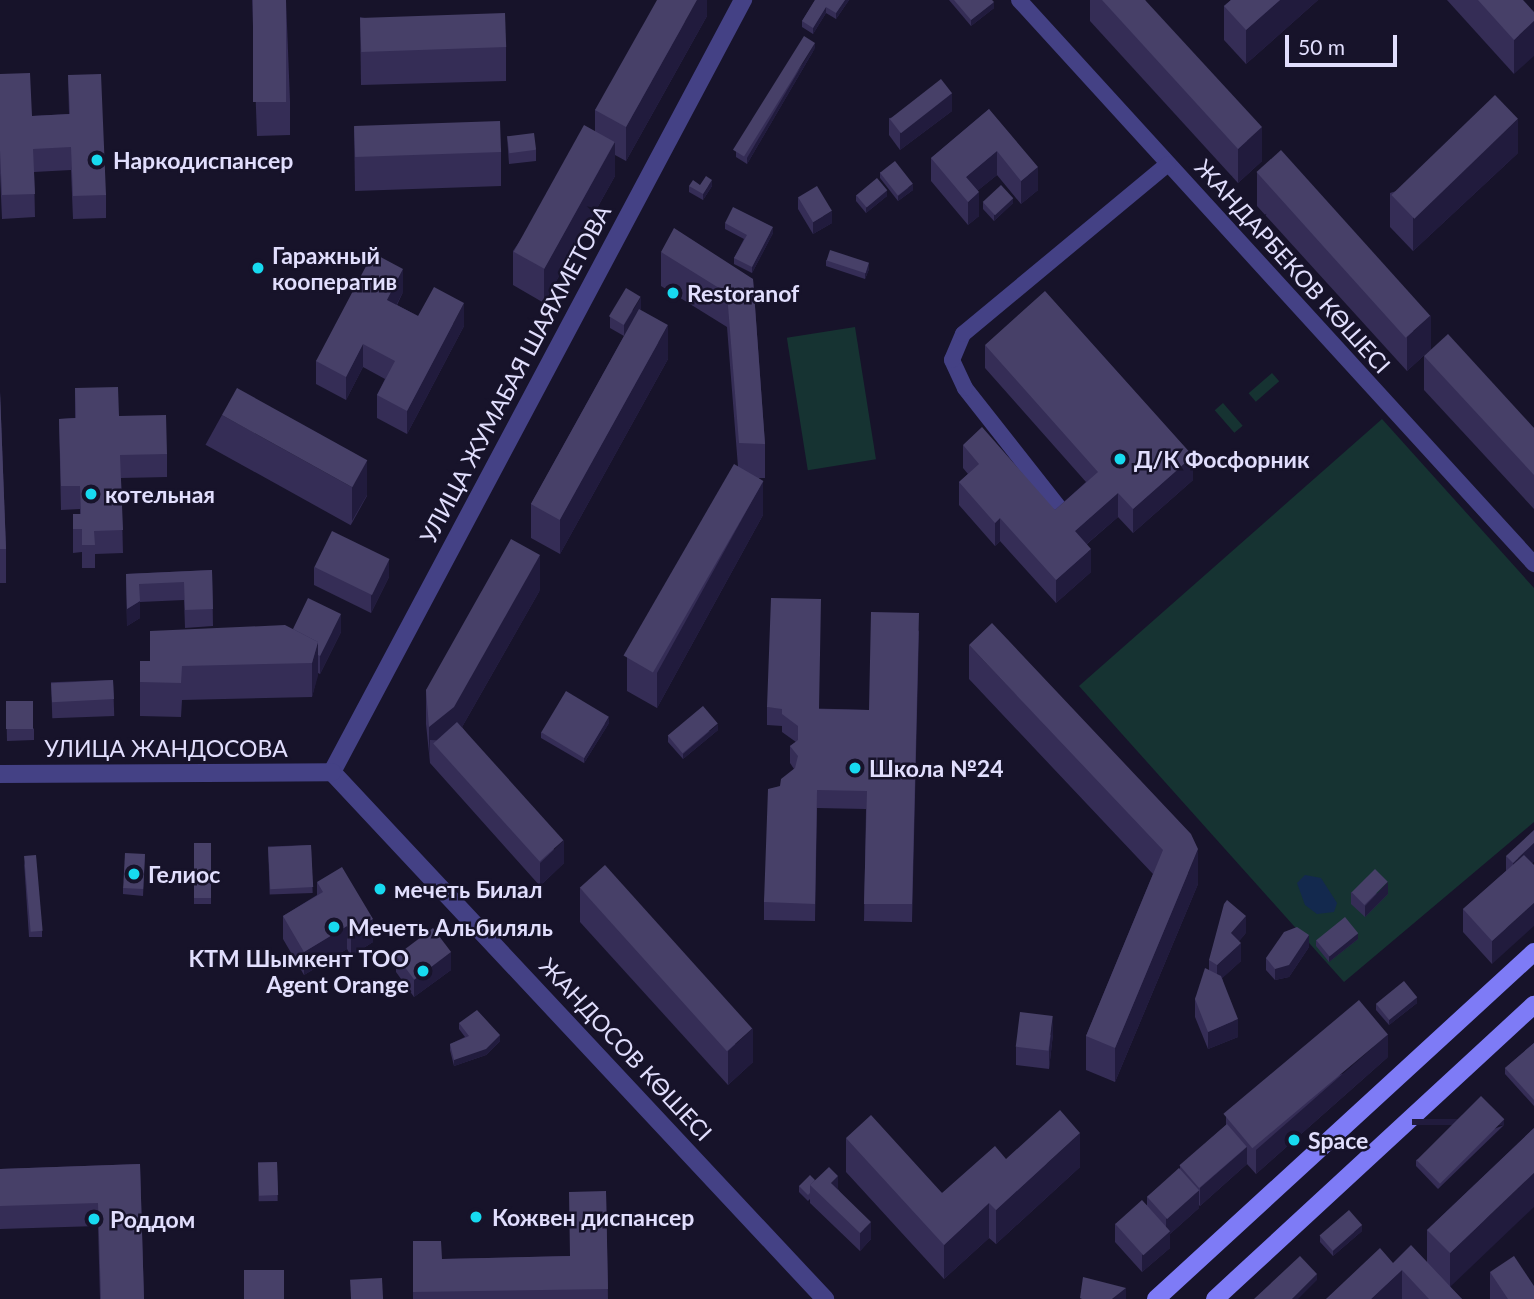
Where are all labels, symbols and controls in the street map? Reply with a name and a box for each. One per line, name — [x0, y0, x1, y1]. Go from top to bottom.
scale bar — [1289, 21, 1401, 65]
text: 50 m — [1298, 34, 1345, 59]
place label: Наркодиспансер — [113, 146, 293, 174]
marker: Наркодиспансер — [87, 150, 107, 170]
street label: ЖАНДАРБЕКОВ КӨШЕСІ — [1190, 153, 1396, 379]
street label: УЛИЦА ЖУМАБАЯ ШАЯХМЕТОВА — [414, 200, 616, 548]
place label: Гаражный кооператив — [272, 241, 397, 295]
marker: Гаражный кооператив — [250, 260, 266, 276]
place label: Restoranof — [687, 279, 799, 307]
marker: Restoranof — [665, 285, 681, 301]
place label: Д/К Фосфорник — [1134, 445, 1309, 473]
marker: Д/К Фосфорник — [1112, 451, 1128, 467]
place label: котельная — [105, 480, 215, 508]
marker: котельная — [83, 486, 99, 502]
street label: УЛИЦА ЖАНДОСОВА — [44, 734, 288, 762]
place label: Школа №24 — [869, 754, 1004, 782]
marker: Школа №24 — [847, 760, 863, 776]
place label: Гелиос — [148, 860, 220, 888]
marker: Гелиос — [126, 866, 142, 882]
place label: мечеть Билал — [394, 875, 543, 903]
marker: мечеть Билал — [372, 881, 388, 897]
place label: Мечеть Альбиляль — [348, 913, 553, 941]
marker: Мечеть Альбиляль — [326, 919, 342, 935]
place label: KTM Шымкент ТОО Agent Orange — [189, 944, 409, 998]
street label: ЖАНДОСОВ КӨШЕСІ — [534, 952, 718, 1146]
marker: KTM Шымкент ТОО Agent Orange — [415, 963, 431, 979]
place label: Space — [1308, 1126, 1368, 1154]
marker: Space — [1286, 1132, 1302, 1148]
place label: Кожвен диспансер — [492, 1203, 694, 1231]
place label: Роддом — [110, 1205, 195, 1233]
marker: Кожвен диспансер — [466, 1207, 486, 1227]
marker: Роддом — [84, 1209, 104, 1229]

